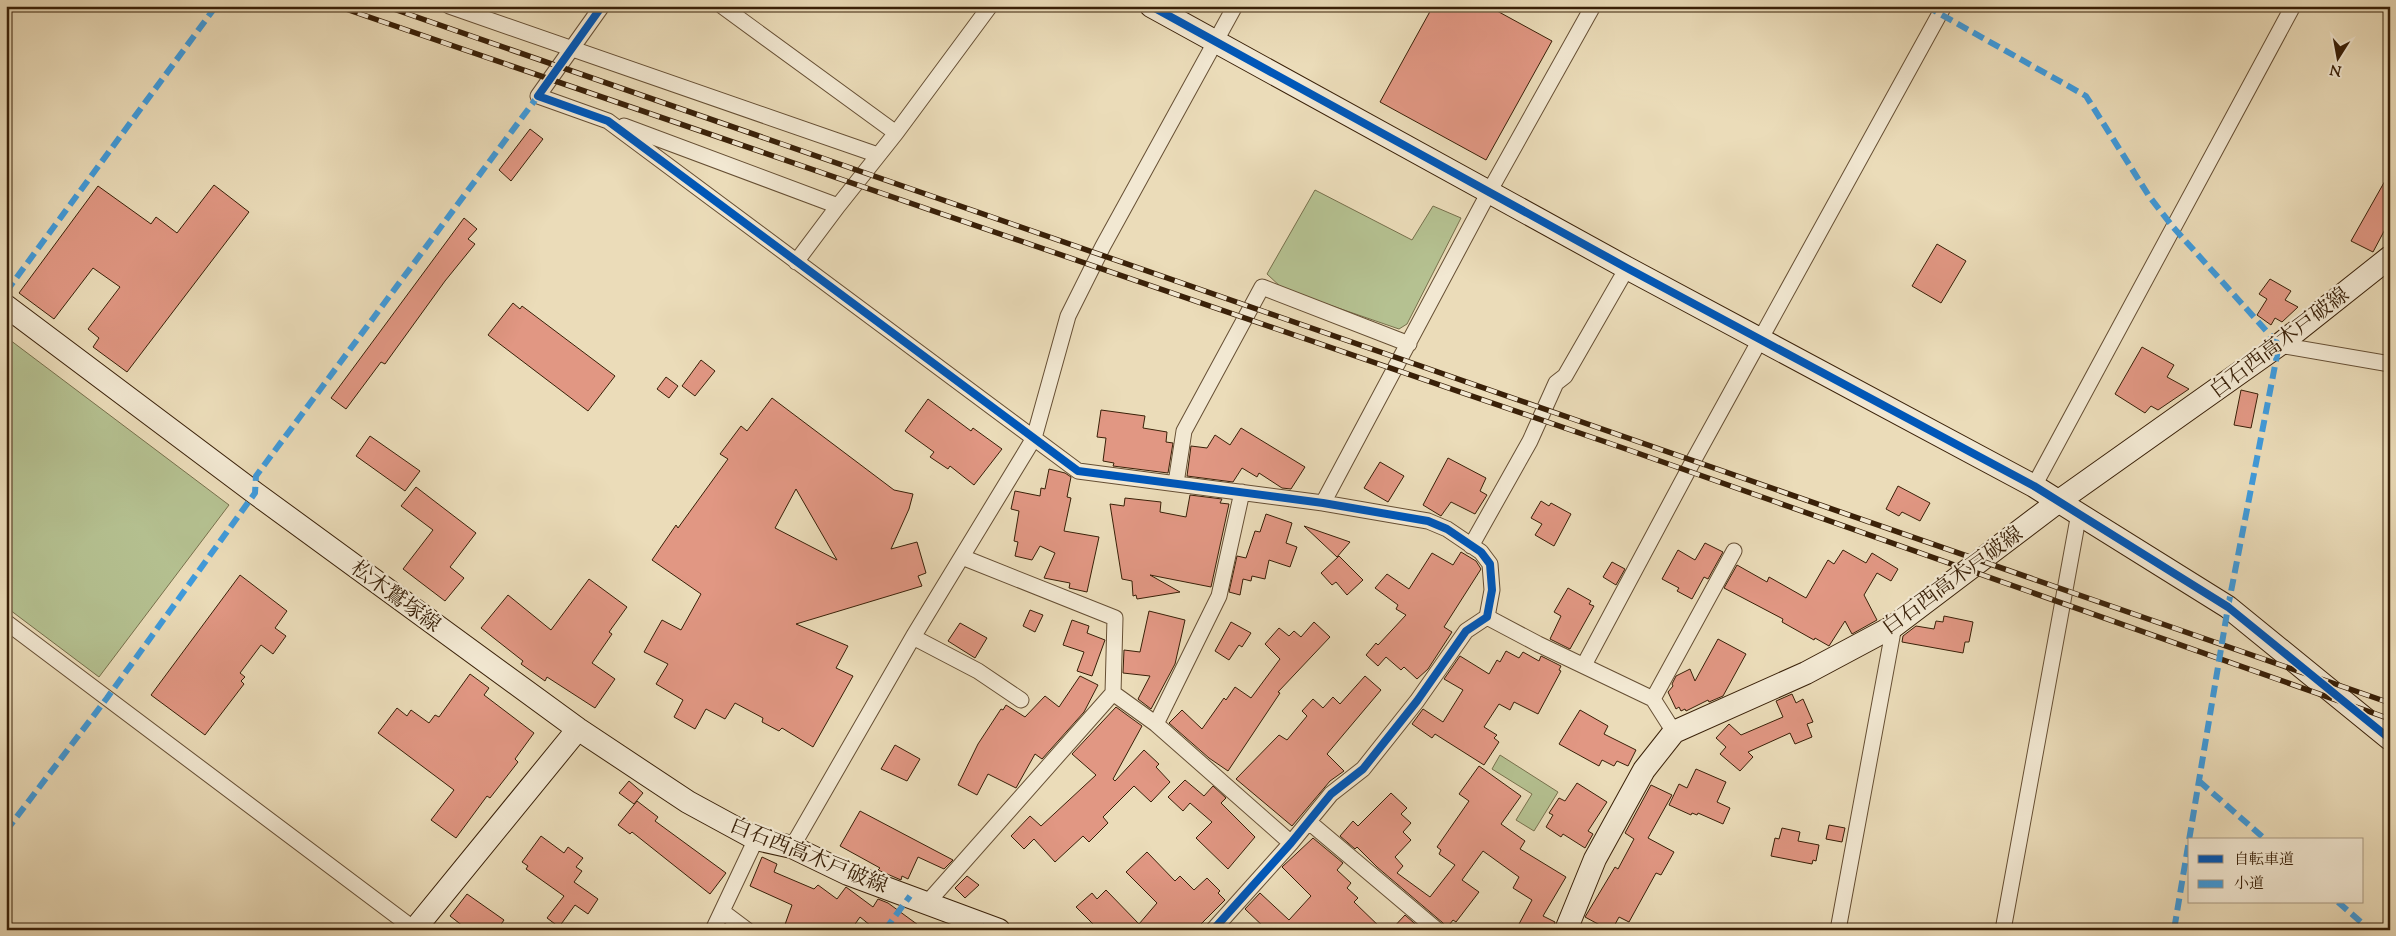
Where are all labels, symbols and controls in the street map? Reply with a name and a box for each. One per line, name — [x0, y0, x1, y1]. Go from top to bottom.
north arrow — [2314, 32, 2364, 82]
text: N — [2329, 58, 2343, 80]
street label: 白石西高木戸破線 — [2204, 281, 2356, 406]
street label: 白石西高木戸破線 — [1876, 520, 2030, 643]
street label: 松木鷲塚線 — [344, 555, 446, 641]
street label: 白石西高木戸破線 — [725, 811, 892, 902]
legend — [2188, 838, 2364, 904]
text: 自転車道 — [2234, 850, 2294, 871]
text: 小道 — [2234, 874, 2264, 895]

